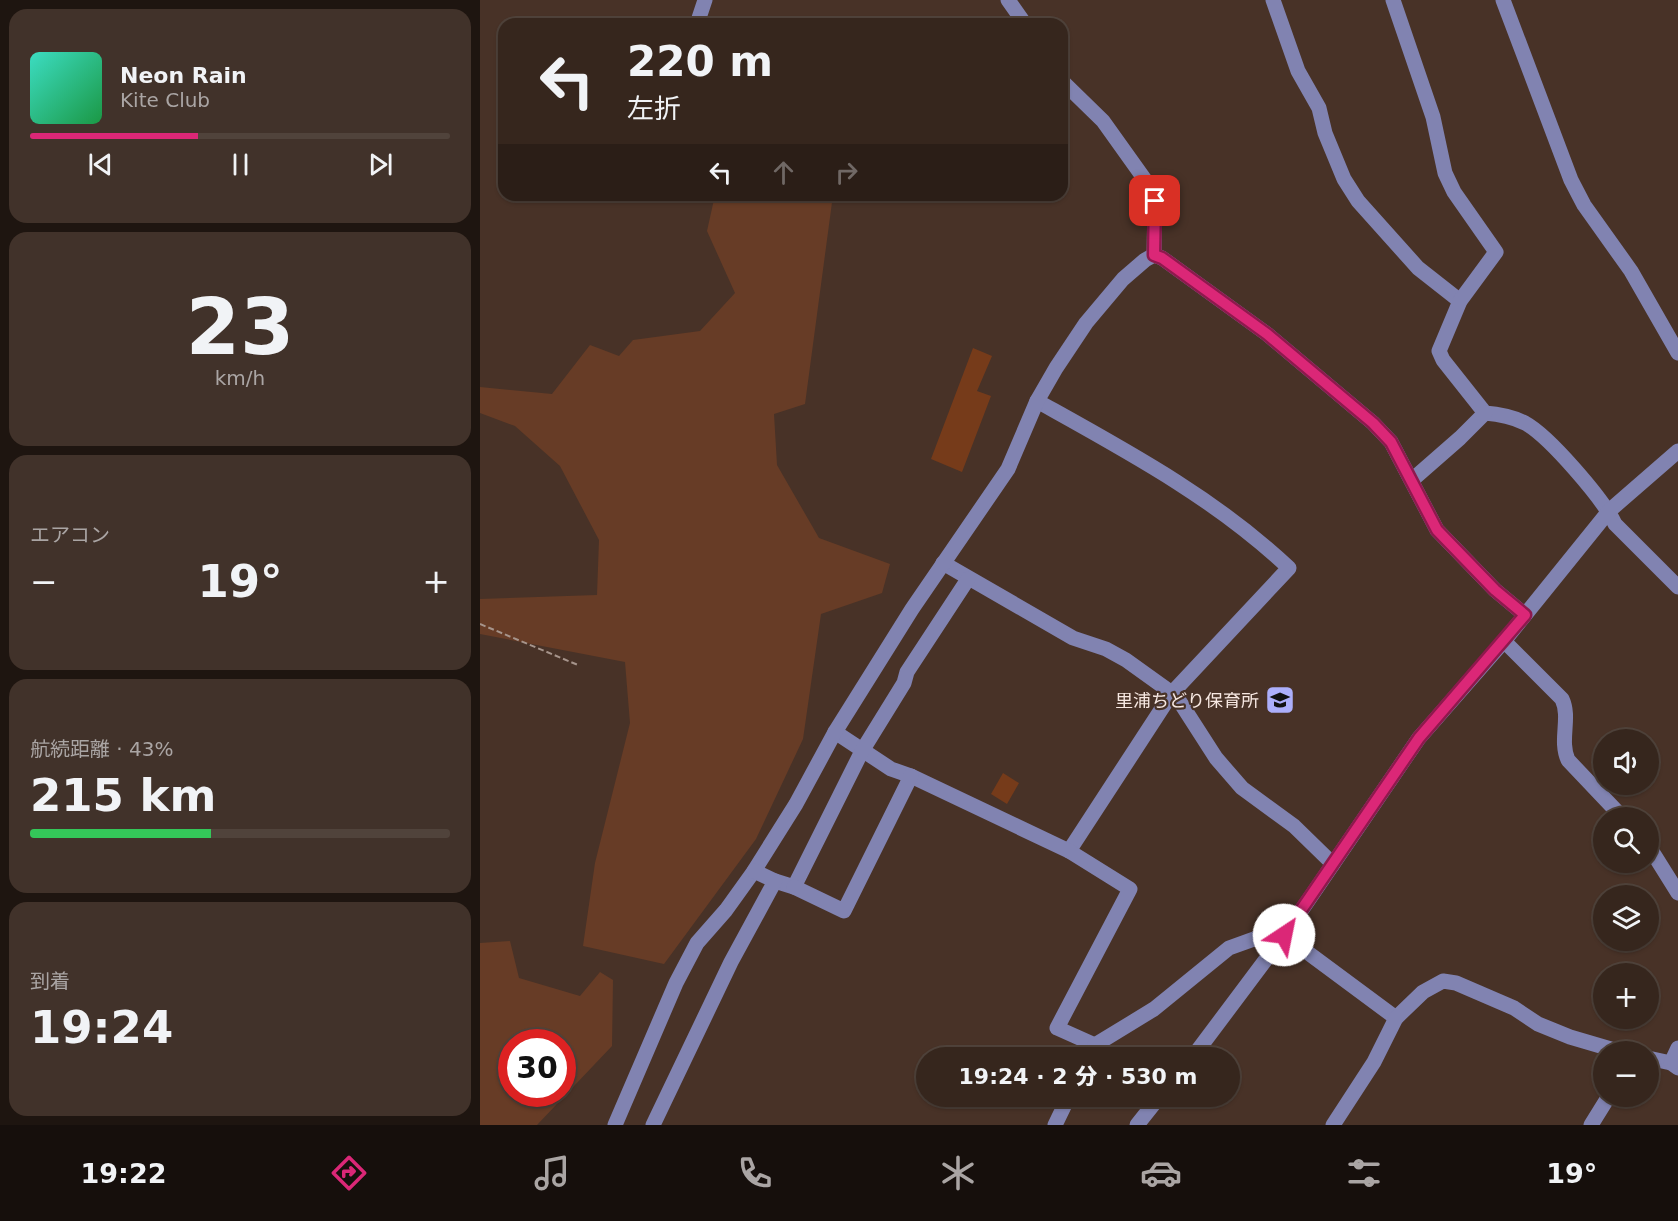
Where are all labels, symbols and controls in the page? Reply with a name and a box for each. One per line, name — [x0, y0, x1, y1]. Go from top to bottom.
text: 220 m — [627, 37, 773, 86]
icon: left — [528, 42, 606, 120]
text: Neon Rain — [120, 63, 247, 88]
text: Kite Club — [120, 88, 210, 112]
text: 左折 — [627, 93, 681, 124]
icon: previous — [84, 148, 117, 181]
icon: pause — [224, 148, 257, 181]
icon: next — [364, 148, 397, 181]
icon: left — [704, 156, 737, 189]
icon: ahead — [767, 156, 800, 189]
icon: right — [830, 156, 863, 189]
pin — [1129, 175, 1180, 226]
icon: arrive — [1138, 184, 1171, 217]
text: 23 — [186, 282, 294, 372]
text: km/h — [215, 366, 265, 390]
text: エアコン — [30, 523, 110, 547]
text: 19° — [197, 555, 283, 608]
text: − — [30, 562, 58, 601]
text: + — [422, 562, 450, 601]
school or university icon: 里浦ちどり保育所 — [1264, 684, 1296, 716]
place label: 里浦ちどり保育所 — [1115, 690, 1259, 711]
map controls — [1593, 729, 1659, 1107]
button: sound — [1593, 729, 1659, 795]
text: 航続距離 · 43% — [30, 737, 174, 761]
text: 215 km — [30, 769, 216, 822]
button: search — [1593, 807, 1659, 873]
button: layers — [1593, 885, 1659, 951]
position arrow — [1252, 903, 1316, 967]
button: + — [1593, 963, 1659, 1029]
text: 到着 — [30, 969, 70, 993]
text: 19:24 — [30, 1001, 173, 1054]
speed limit sign: 30 — [498, 1029, 576, 1107]
button: − — [1593, 1041, 1659, 1107]
text: 19:24 · 2 分 · 530 m — [959, 1064, 1197, 1089]
icon: directions — [328, 1152, 370, 1194]
icon: music — [531, 1152, 573, 1194]
icon: phone — [734, 1152, 776, 1194]
icon: climate — [937, 1152, 979, 1194]
icon: car — [1140, 1152, 1182, 1194]
icon: filters — [1343, 1152, 1385, 1194]
text: 19:22 — [81, 1158, 167, 1189]
text: 19° — [1546, 1158, 1597, 1189]

